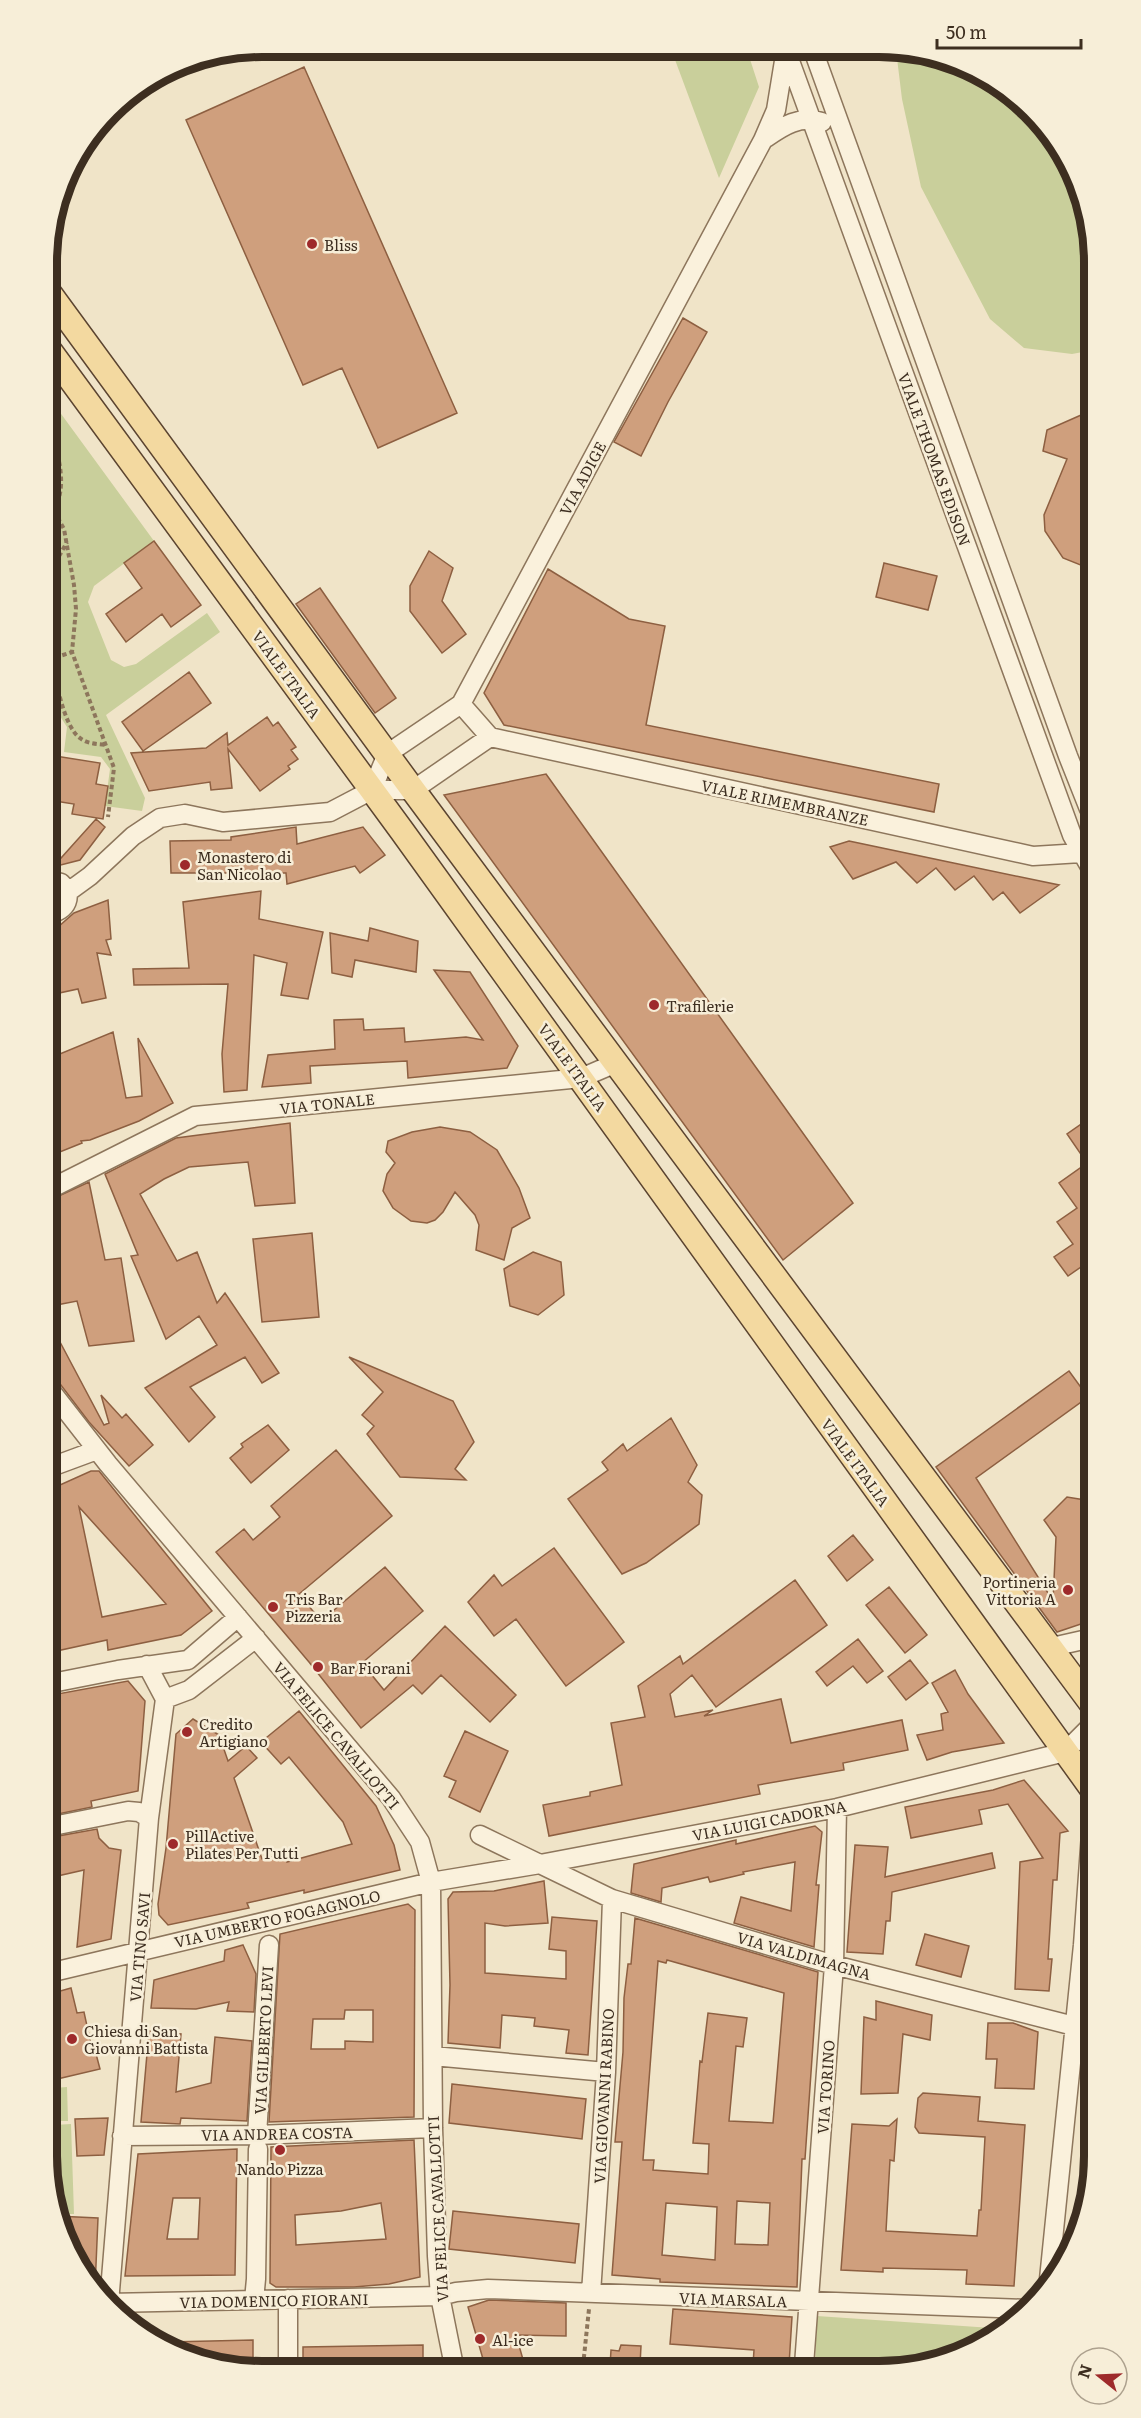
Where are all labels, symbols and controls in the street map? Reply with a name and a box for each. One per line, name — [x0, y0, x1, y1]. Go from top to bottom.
scale bar — [937, 12, 1081, 50]
text: 50 m — [946, 18, 987, 45]
place label: Bliss — [324, 233, 358, 256]
marker: Bliss — [305, 237, 319, 251]
street label: VIALE THOMAS EDISON — [893, 369, 977, 549]
street label: VIA ADIGE — [553, 437, 611, 519]
street label: VIALE ITALIA — [247, 625, 327, 723]
street label: VIALE RIMEMBRANZE — [699, 773, 871, 831]
place label: Monastero di San Nicolao — [197, 845, 291, 885]
marker: Monastero di San Nicolao — [178, 858, 192, 872]
place label: Trafilerie — [666, 994, 734, 1017]
marker: Trafilerie — [647, 998, 661, 1012]
street label: VIALE ITALIA — [533, 1018, 613, 1116]
street label: VIA TONALE — [278, 1087, 376, 1119]
street label: VIALE ITALIA — [816, 1413, 896, 1511]
place label: Portineria Vittoria A — [983, 1570, 1057, 1610]
marker: Portineria Vittoria A — [1061, 1583, 1075, 1597]
place label: Tris Bar Pizzeria — [285, 1587, 343, 1627]
marker: Tris Bar Pizzeria — [266, 1600, 280, 1614]
street label: VIA FELICE CAVALLOTTI — [268, 1656, 406, 1814]
place label: Bar Fiorani — [330, 1656, 411, 1679]
marker: Bar Fiorani — [311, 1660, 325, 1674]
place label: Credito Artigiano — [199, 1712, 268, 1752]
marker: Credito Artigiano — [180, 1725, 194, 1739]
street label: VIA LUIGI CADORNA — [690, 1794, 848, 1846]
place label: PillActive Pilates Per Tutti — [185, 1824, 299, 1864]
marker: PillActive Pilates Per Tutti — [166, 1837, 180, 1851]
street label: VIA UMBERTO FOGAGNOLO — [172, 1883, 382, 1953]
street label: VIA TINO SAVI — [123, 1891, 155, 2003]
street label: VIA VALDIMAGNA — [734, 1925, 874, 1985]
street label: VIA GILBERTO LEVI — [248, 1965, 278, 2115]
street label: VIA GIOVANNI RABINO — [587, 2008, 619, 2184]
place label: Chiesa di San Giovanni Battista — [84, 2019, 209, 2059]
marker: Chiesa di San Giovanni Battista — [65, 2032, 79, 2046]
street label: VIA TORINO — [810, 2039, 840, 2135]
street label: VIA FELICE CAVALLOTTI — [421, 2115, 453, 2303]
street label: VIA ANDREA COSTA — [201, 2120, 353, 2146]
marker: Nando Pizza — [273, 2143, 287, 2157]
place label: Nando Pizza — [236, 2157, 324, 2180]
street label: VIA MARSALA — [678, 2286, 788, 2312]
street label: VIA DOMENICO FIORANI — [179, 2287, 369, 2313]
place label: Al-ice — [492, 2328, 534, 2351]
marker: Al-ice — [473, 2332, 487, 2346]
north arrow — [1069, 2346, 1129, 2406]
text: N — [1070, 2361, 1097, 2381]

